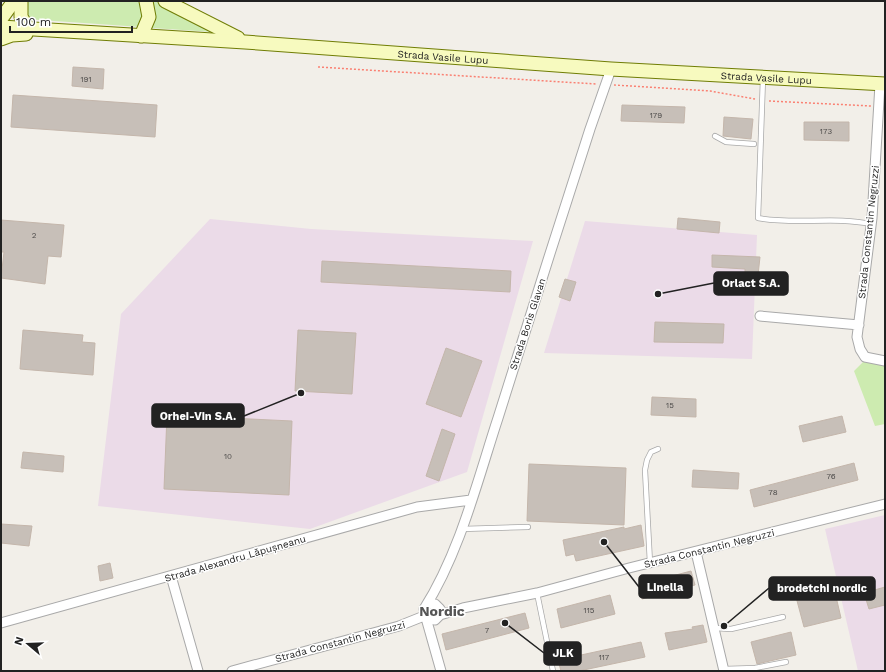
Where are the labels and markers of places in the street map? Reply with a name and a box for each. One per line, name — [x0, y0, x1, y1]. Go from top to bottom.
callout: Orlact S.A. — [714, 272, 788, 295]
callout: Orhei-Vin S.A. — [152, 404, 244, 427]
callout: Linella — [639, 575, 692, 598]
callout: brodetchi nordic — [769, 577, 875, 600]
callout: JLK — [544, 642, 581, 665]

